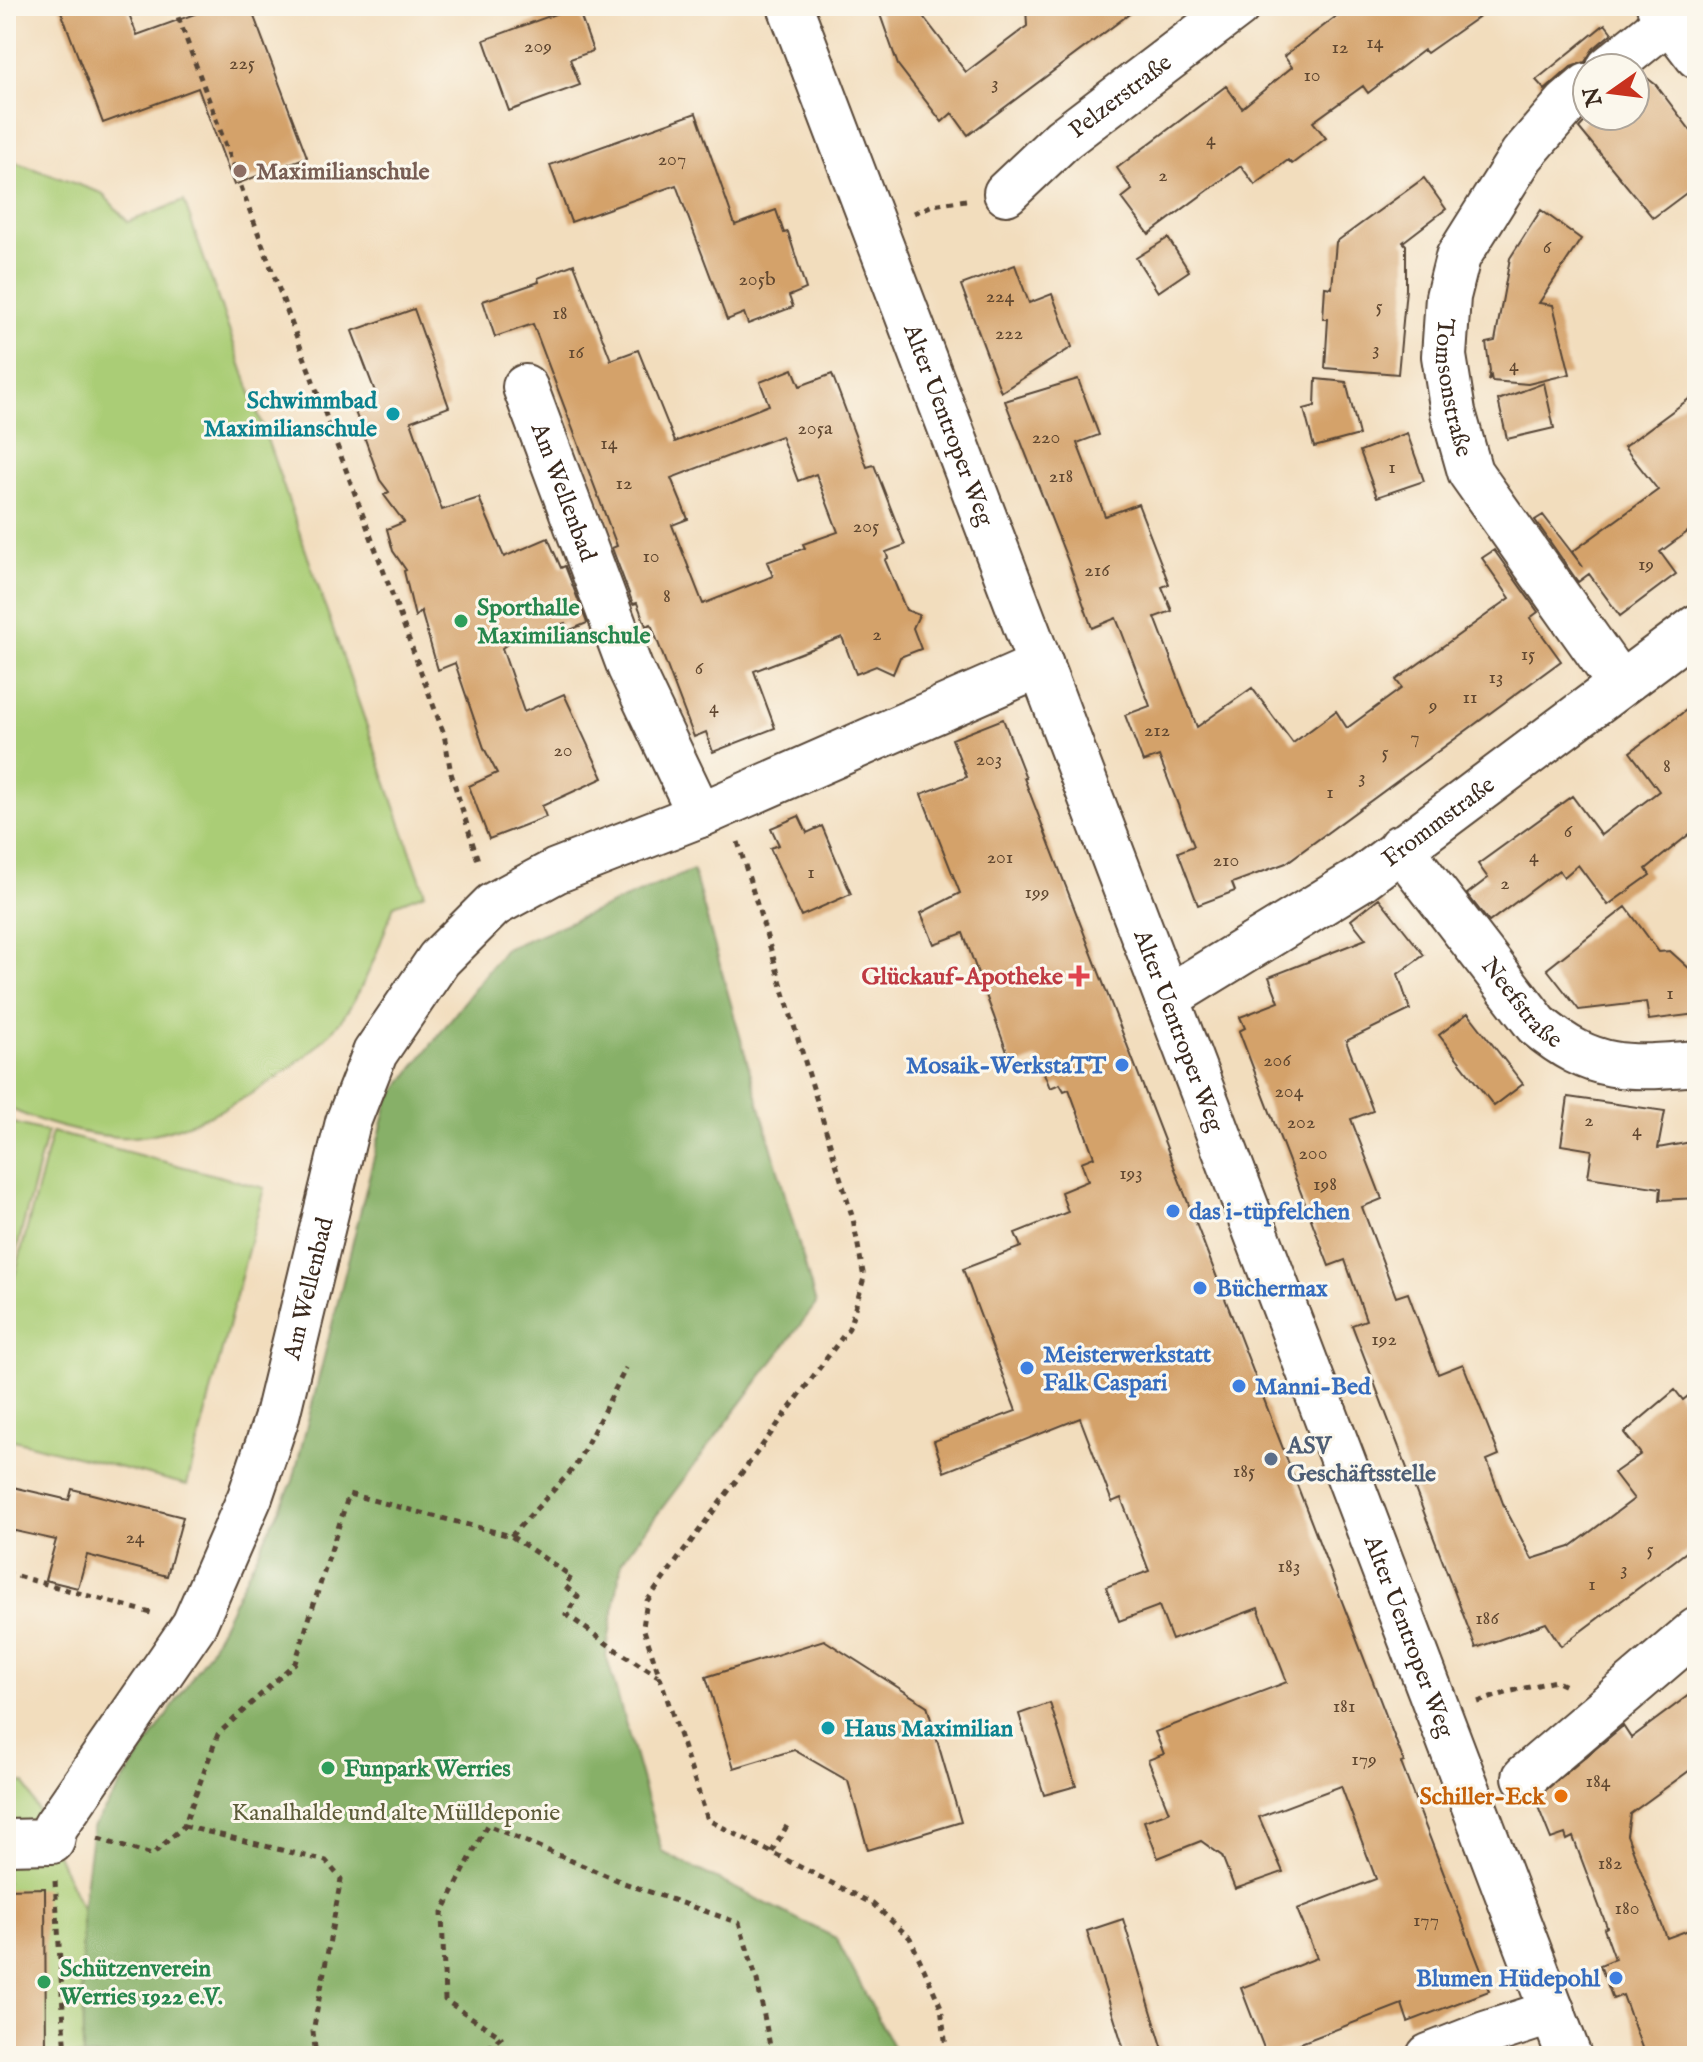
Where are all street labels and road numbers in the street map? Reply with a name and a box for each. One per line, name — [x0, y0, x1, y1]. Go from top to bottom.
street label: Pelzerstraße — [1063, 48, 1179, 146]
street label: Tomsonstraße — [1426, 317, 1479, 460]
street label: Alter Uentroper Weg — [895, 319, 1000, 531]
street label: Am Wellenbad — [522, 418, 603, 566]
street label: Frommstraße — [1377, 770, 1502, 875]
street label: Alter Uentroper Weg — [1125, 925, 1231, 1137]
street label: Neefstraße — [1474, 952, 1568, 1056]
street label: Am Wellenbad — [277, 1214, 341, 1364]
street label: Alter Uentroper Weg — [1355, 1531, 1461, 1743]

